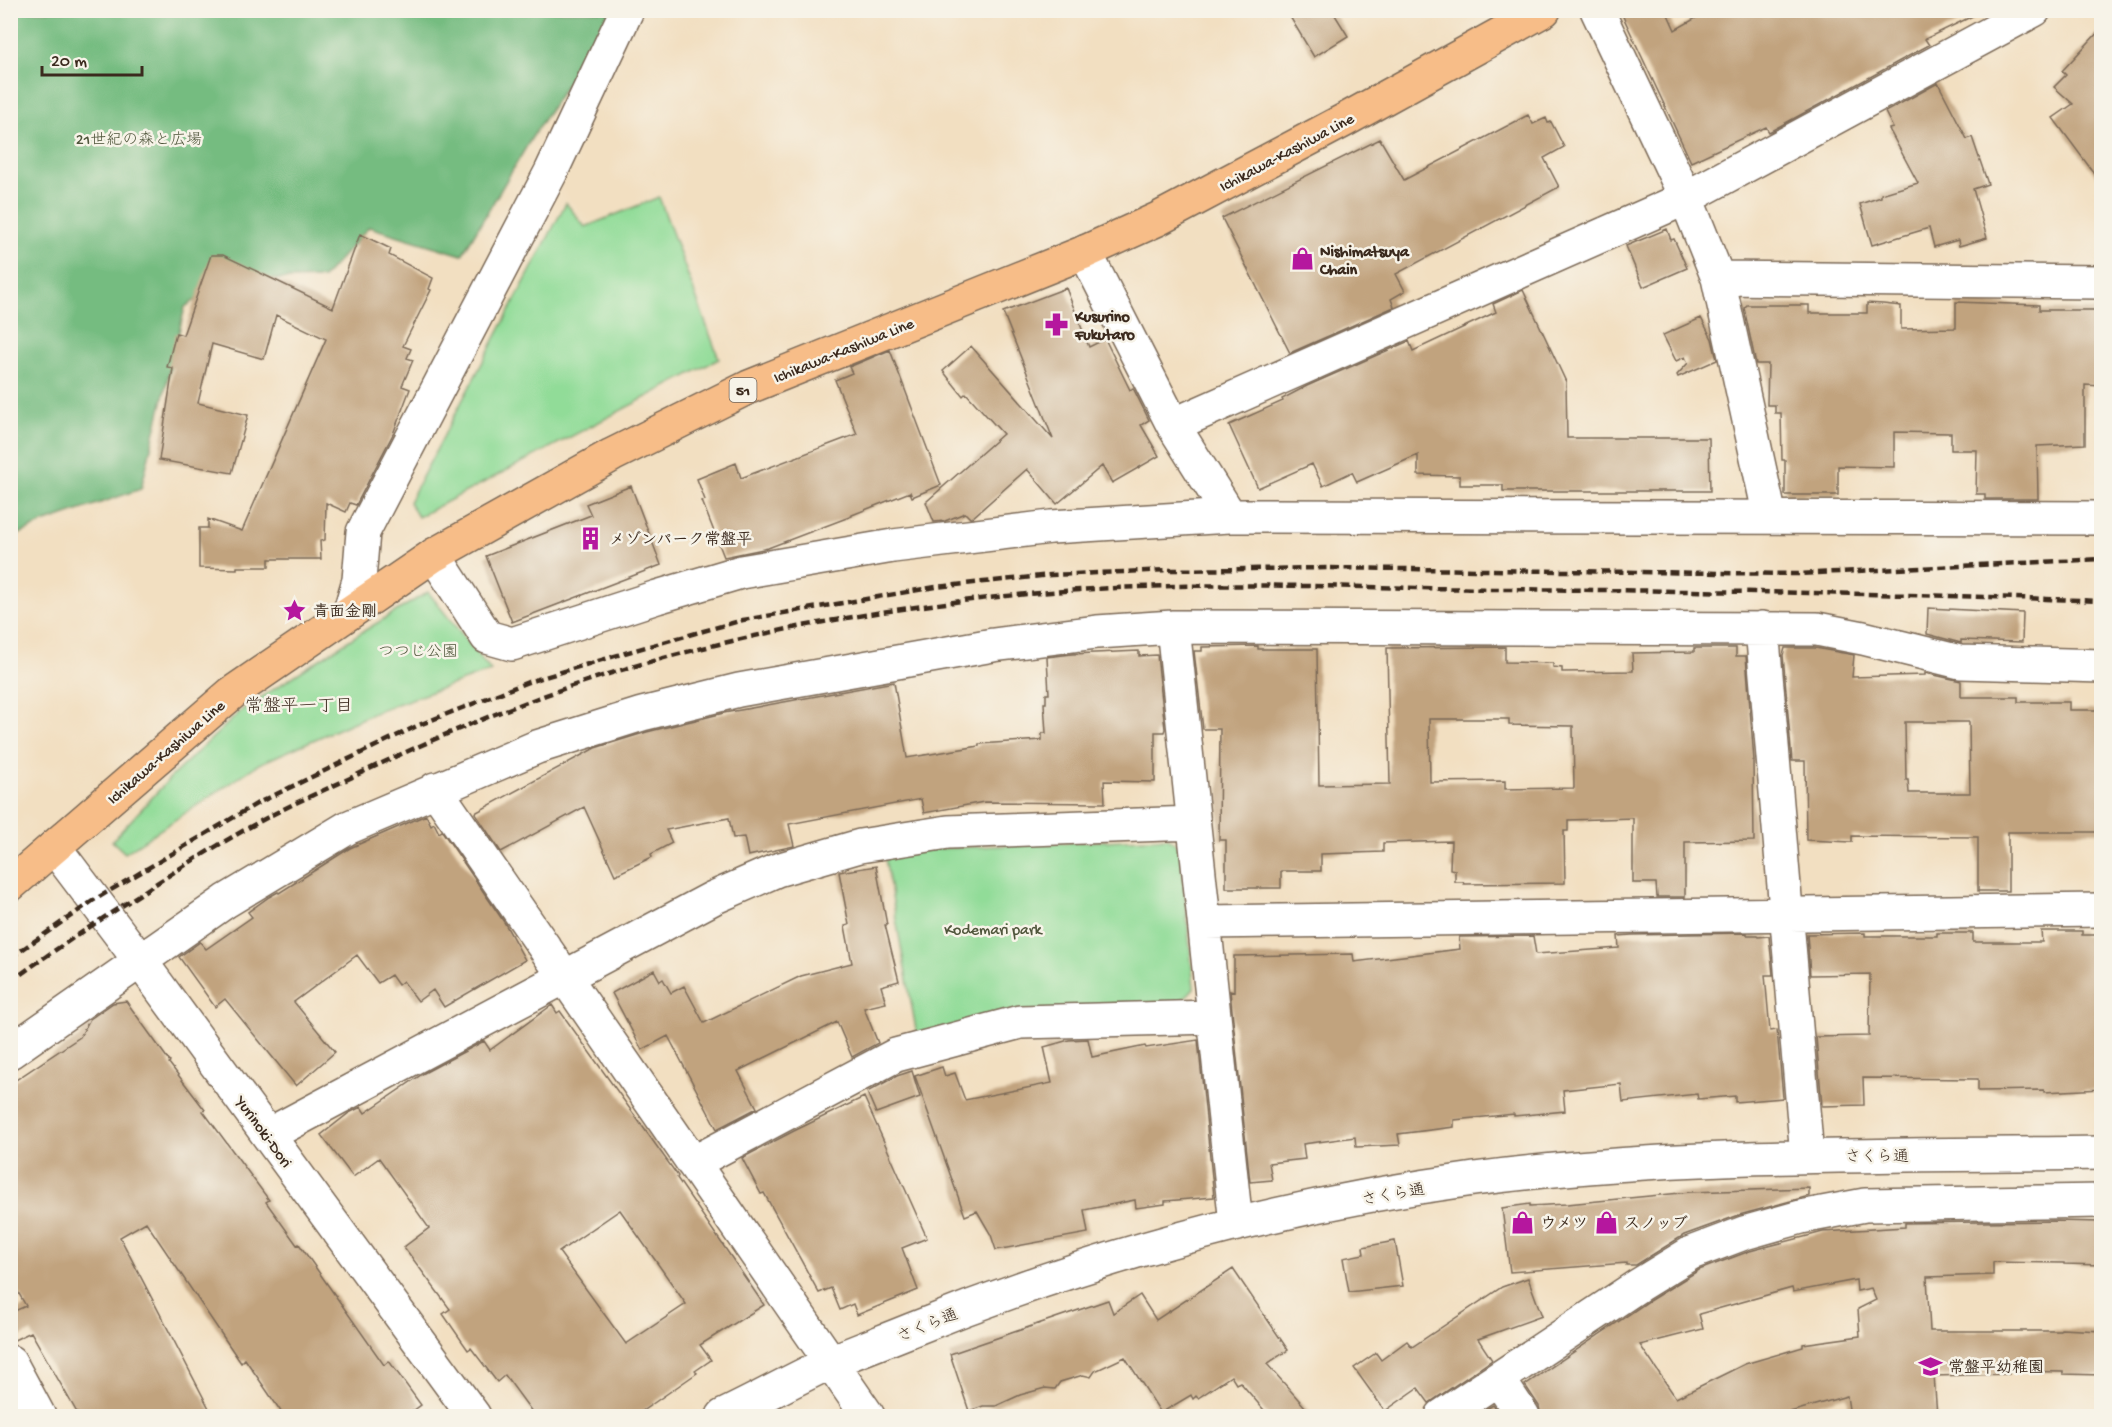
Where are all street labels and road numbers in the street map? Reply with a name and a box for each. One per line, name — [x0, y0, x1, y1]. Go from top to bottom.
street label: Ichikawa-Kashiwa Line — [1217, 110, 1359, 198]
street label: Ichikawa-Kashiwa Line — [771, 315, 918, 389]
road number: 51 — [730, 378, 756, 402]
street label: Ichikawa-Kashiwa Line — [105, 697, 231, 810]
street label: Yurinoki-Dori — [229, 1092, 294, 1172]
street label: さくら通 — [1845, 1148, 1909, 1168]
street label: さくら通 — [1360, 1181, 1427, 1211]
street label: さくら通 — [895, 1306, 962, 1348]

